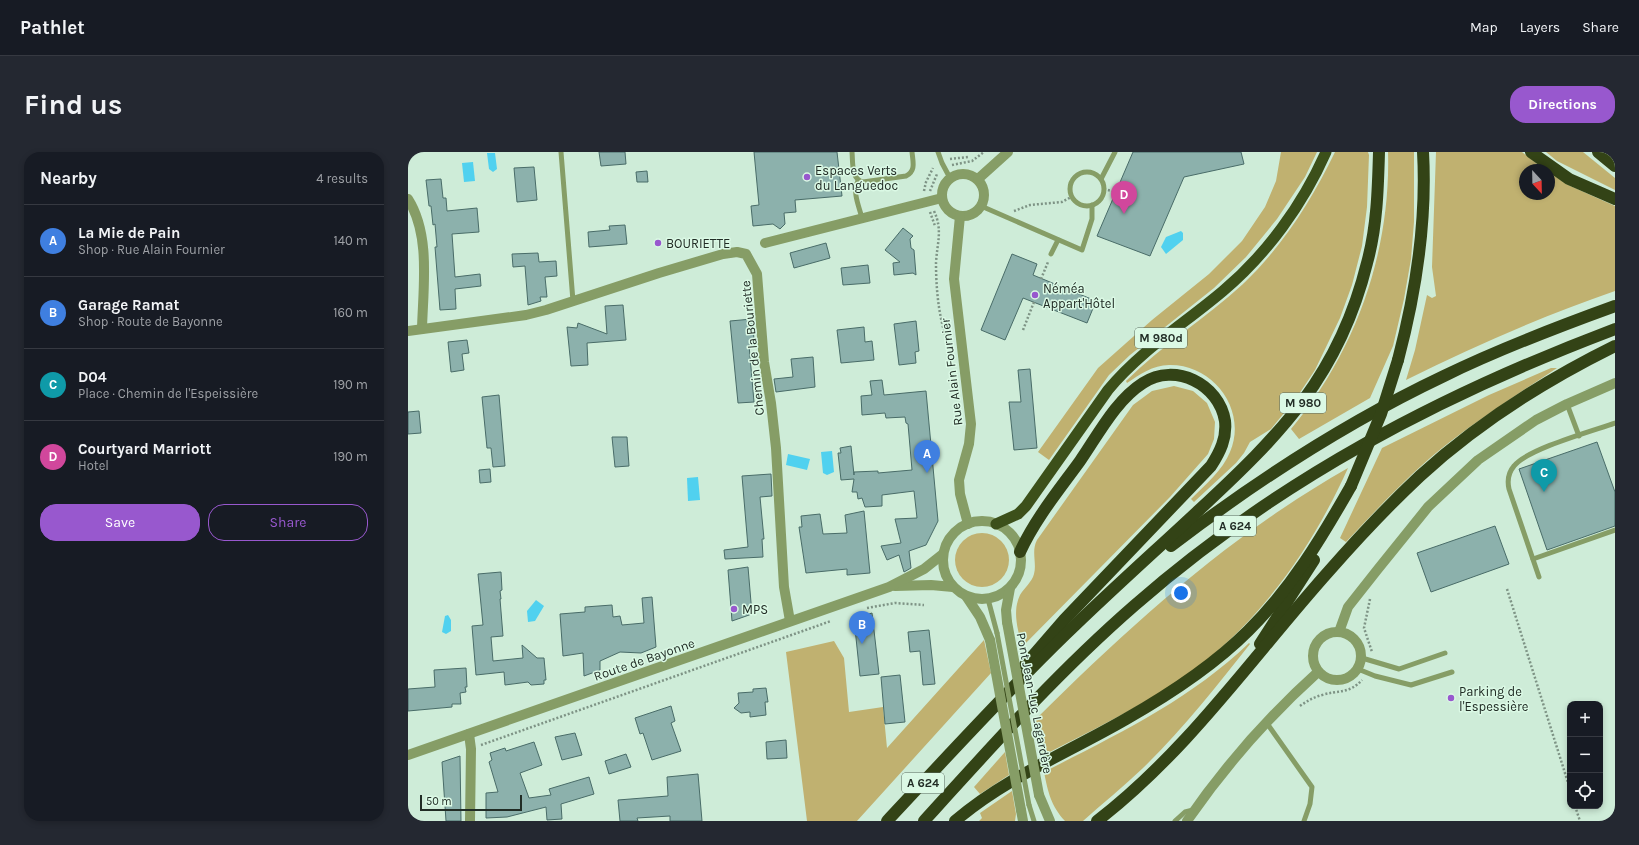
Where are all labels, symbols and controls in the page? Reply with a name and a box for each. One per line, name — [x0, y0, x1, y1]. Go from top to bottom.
text: Pathlet — [20, 17, 85, 39]
text: Map — [1470, 19, 1498, 36]
text: Layers — [1520, 19, 1560, 36]
text: Share — [1582, 19, 1619, 36]
button: Directions — [1510, 86, 1615, 123]
text: Find us — [24, 88, 123, 121]
place label: Espaces Verts du Languedoc — [815, 163, 898, 193]
north arrow — [1519, 164, 1555, 200]
text: Nearby — [40, 168, 97, 188]
text: 4 results — [316, 171, 368, 186]
marker: Espaces Verts du Languedoc — [802, 172, 812, 182]
pin: D — [1111, 181, 1137, 214]
text: La Mie de Pain — [78, 224, 180, 242]
text: A — [49, 233, 57, 248]
text: 140 m — [333, 233, 368, 248]
place label: BOURIETTE — [666, 236, 730, 251]
marker: BOURIETTE — [653, 238, 663, 248]
text: Shop · Rue Alain Fournier — [78, 242, 225, 257]
street label: Chemin de la Bouriette — [738, 279, 767, 416]
place label: Néméa Appart'Hôtel — [1043, 281, 1115, 311]
marker: Néméa Appart'Hôtel — [1030, 290, 1040, 300]
text: Garage Ramat — [78, 296, 179, 314]
text: B — [49, 305, 57, 320]
text: 160 m — [333, 305, 368, 320]
text: Shop · Route de Bayonne — [78, 314, 223, 329]
street label: Rue Alain Fournier — [937, 317, 966, 426]
road number: M 980d — [1135, 328, 1187, 348]
text: D04 — [78, 368, 107, 386]
text: C — [49, 377, 57, 392]
text: 190 m — [333, 377, 368, 392]
text: Place · Chemin de l'Espeissière — [78, 386, 258, 401]
road number: M 980 — [1280, 393, 1326, 413]
text: Courtyard Marriott — [78, 440, 211, 458]
pin: A — [914, 440, 940, 473]
text: D — [49, 449, 57, 464]
text: 190 m — [333, 449, 368, 464]
text: Hotel — [78, 458, 109, 473]
pin: C — [1531, 459, 1557, 492]
button: Save — [40, 504, 200, 541]
button: Share — [208, 504, 368, 541]
road number: A 624 — [1214, 516, 1256, 536]
your location — [1171, 583, 1191, 603]
place label: MPS — [742, 602, 768, 617]
marker: MPS — [729, 604, 739, 614]
pin: B — [849, 611, 875, 644]
street label: Pont Jean-Luc Lagardère — [1013, 631, 1056, 775]
street label: Route de Bayonne — [592, 635, 697, 684]
place label: Parking de l'Espessière — [1459, 684, 1529, 714]
marker: Parking de l'Espessière — [1446, 693, 1456, 703]
map controls — [1567, 701, 1603, 809]
button: + — [1567, 701, 1603, 737]
button: − — [1567, 737, 1603, 773]
road number: A 624 — [902, 773, 944, 793]
button: locate — [1567, 773, 1603, 809]
scale bar — [420, 793, 522, 812]
text: 50 m — [426, 795, 452, 808]

